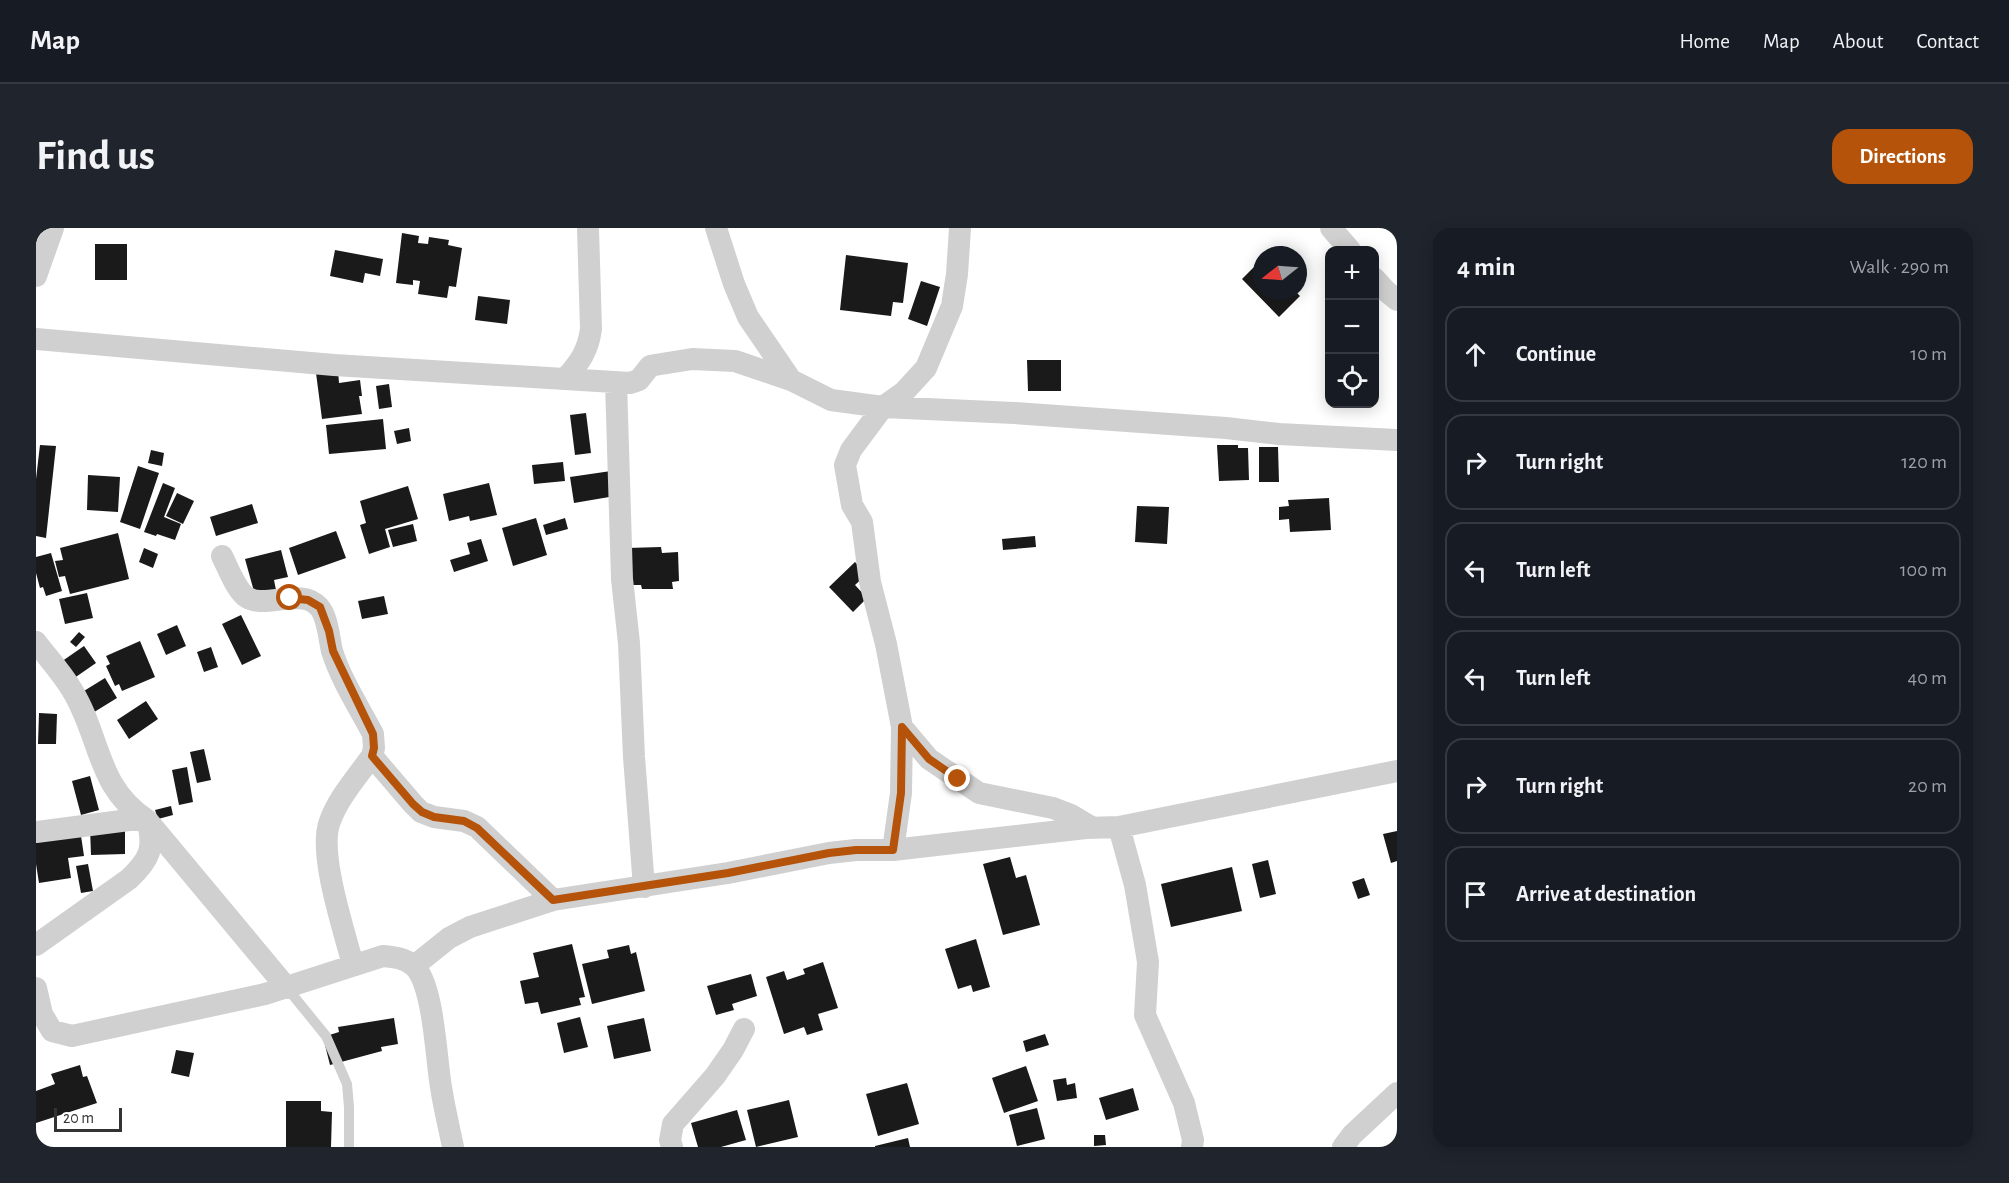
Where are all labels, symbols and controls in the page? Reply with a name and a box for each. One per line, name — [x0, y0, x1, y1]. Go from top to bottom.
text: Map — [30, 27, 80, 55]
text: Home — [1679, 31, 1730, 52]
text: Map — [1763, 31, 1800, 52]
text: About — [1833, 31, 1883, 52]
text: Contact — [1916, 31, 1979, 52]
button: Directions — [1832, 129, 1973, 184]
text: Find us — [36, 135, 155, 177]
north arrow — [1253, 246, 1307, 300]
map controls — [1325, 246, 1379, 408]
button: + — [1325, 246, 1379, 300]
text: 4 min — [1457, 254, 1516, 280]
text: Walk · 290 m — [1849, 257, 1949, 277]
button: − — [1325, 300, 1379, 354]
icon: ahead — [1459, 338, 1492, 371]
text: Continue — [1516, 343, 1596, 365]
text: 10 m — [1910, 344, 1947, 364]
button: locate — [1325, 354, 1379, 408]
icon: right — [1459, 446, 1492, 479]
text: Turn right — [1516, 451, 1603, 473]
text: 120 m — [1901, 452, 1947, 472]
icon: left — [1459, 554, 1492, 587]
text: Turn left — [1516, 559, 1590, 581]
text: 100 m — [1900, 560, 1947, 580]
route start — [276, 584, 302, 610]
icon: left — [1459, 662, 1492, 695]
text: Turn left — [1516, 667, 1590, 689]
text: 40 m — [1908, 668, 1947, 688]
route end — [944, 765, 970, 791]
icon: right — [1459, 770, 1492, 803]
text: Turn right — [1516, 775, 1603, 797]
text: 20 m — [1908, 776, 1947, 796]
icon: arrive — [1459, 878, 1492, 911]
text: Arrive at destination — [1516, 883, 1696, 905]
scale bar — [54, 1105, 122, 1132]
text: 20 m — [63, 1110, 94, 1126]

